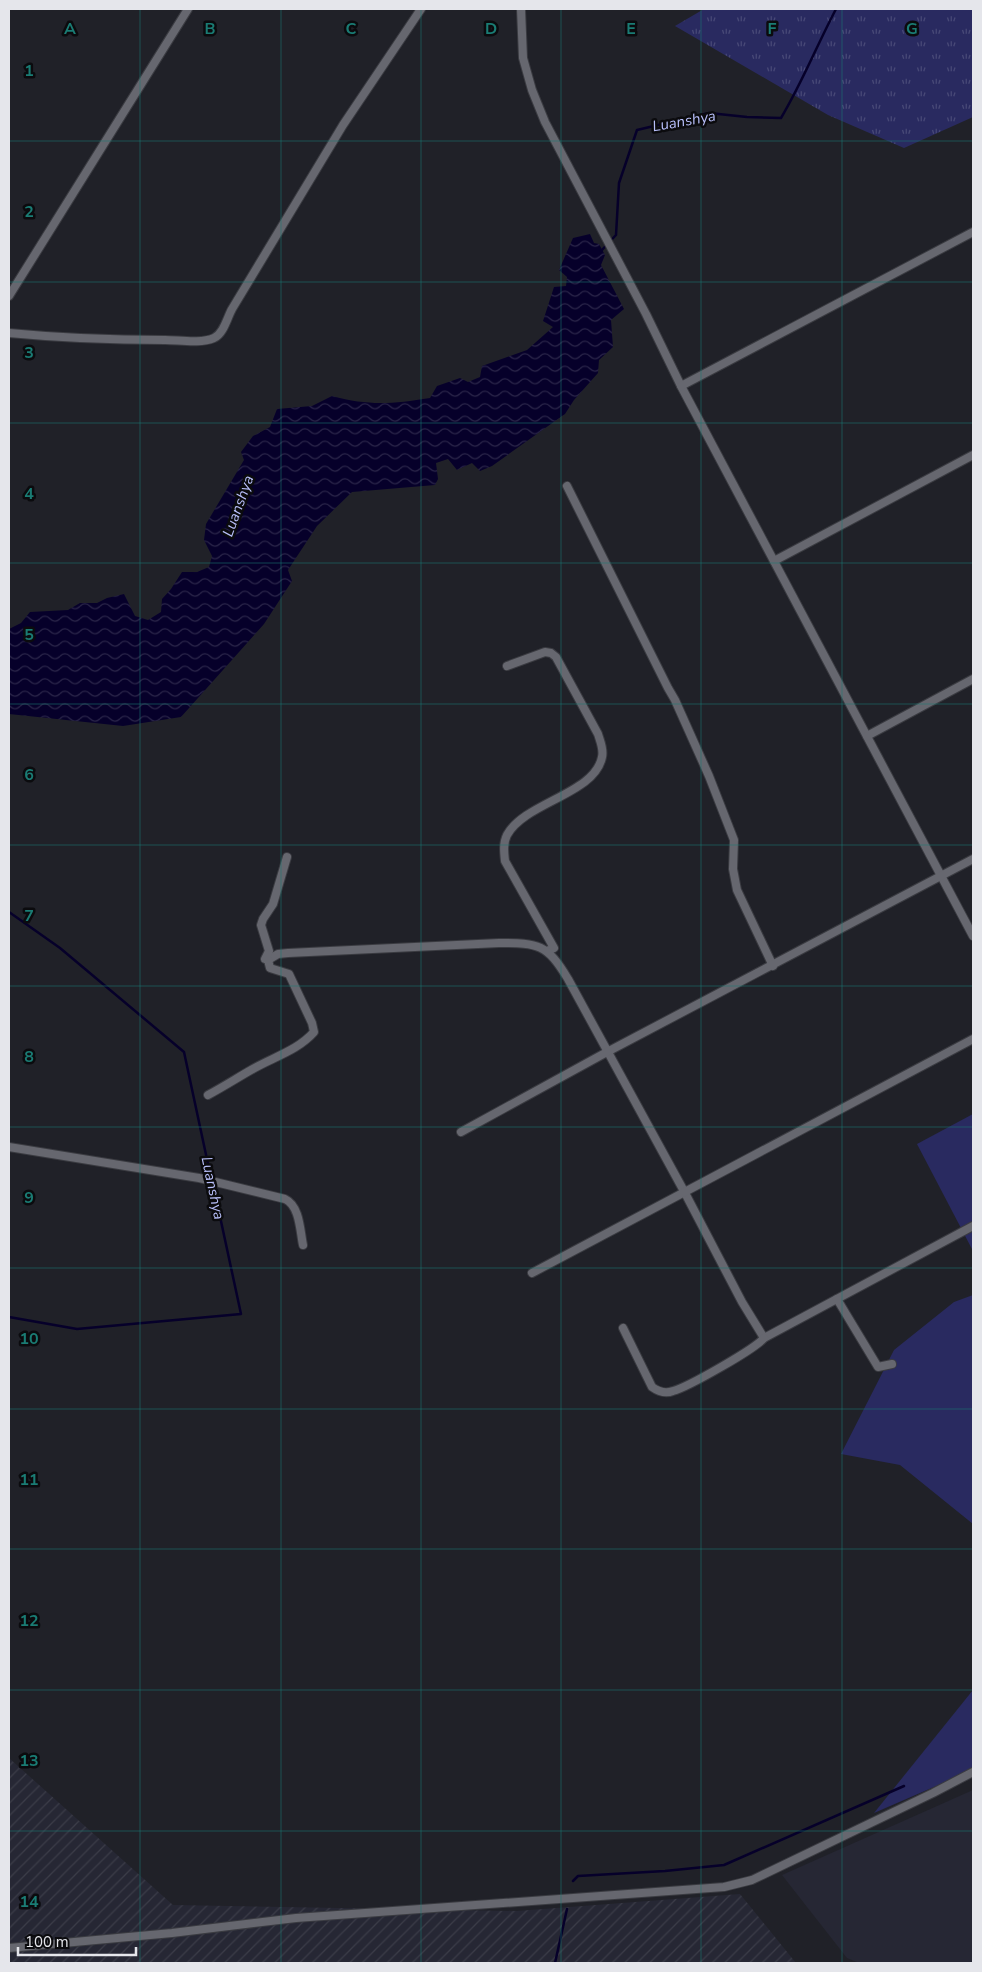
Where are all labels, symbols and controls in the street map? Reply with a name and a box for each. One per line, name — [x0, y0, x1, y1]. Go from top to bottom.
text: A — [64, 18, 76, 40]
text: B — [204, 18, 216, 40]
text: C — [346, 18, 357, 40]
text: D — [485, 18, 497, 40]
text: E — [626, 18, 636, 40]
text: F — [768, 18, 777, 40]
text: G — [906, 18, 918, 40]
text: 1 — [24, 60, 34, 82]
water label: Luanshya — [651, 106, 717, 136]
text: 2 — [24, 201, 34, 223]
text: 3 — [24, 342, 34, 364]
water label: Luanshya — [218, 472, 258, 540]
text: 4 — [24, 483, 34, 505]
text: 5 — [24, 624, 34, 646]
text: 6 — [24, 764, 34, 786]
text: 7 — [24, 905, 34, 927]
text: 8 — [24, 1046, 34, 1068]
water label: Luanshya — [197, 1155, 229, 1221]
text: 9 — [24, 1187, 34, 1209]
text: 10 — [19, 1328, 39, 1350]
text: 11 — [19, 1469, 39, 1491]
text: 12 — [19, 1610, 39, 1632]
text: 13 — [19, 1750, 39, 1772]
text: 14 — [19, 1891, 39, 1913]
scale bar — [18, 1924, 135, 1956]
text: 100 m — [25, 1932, 69, 1952]

